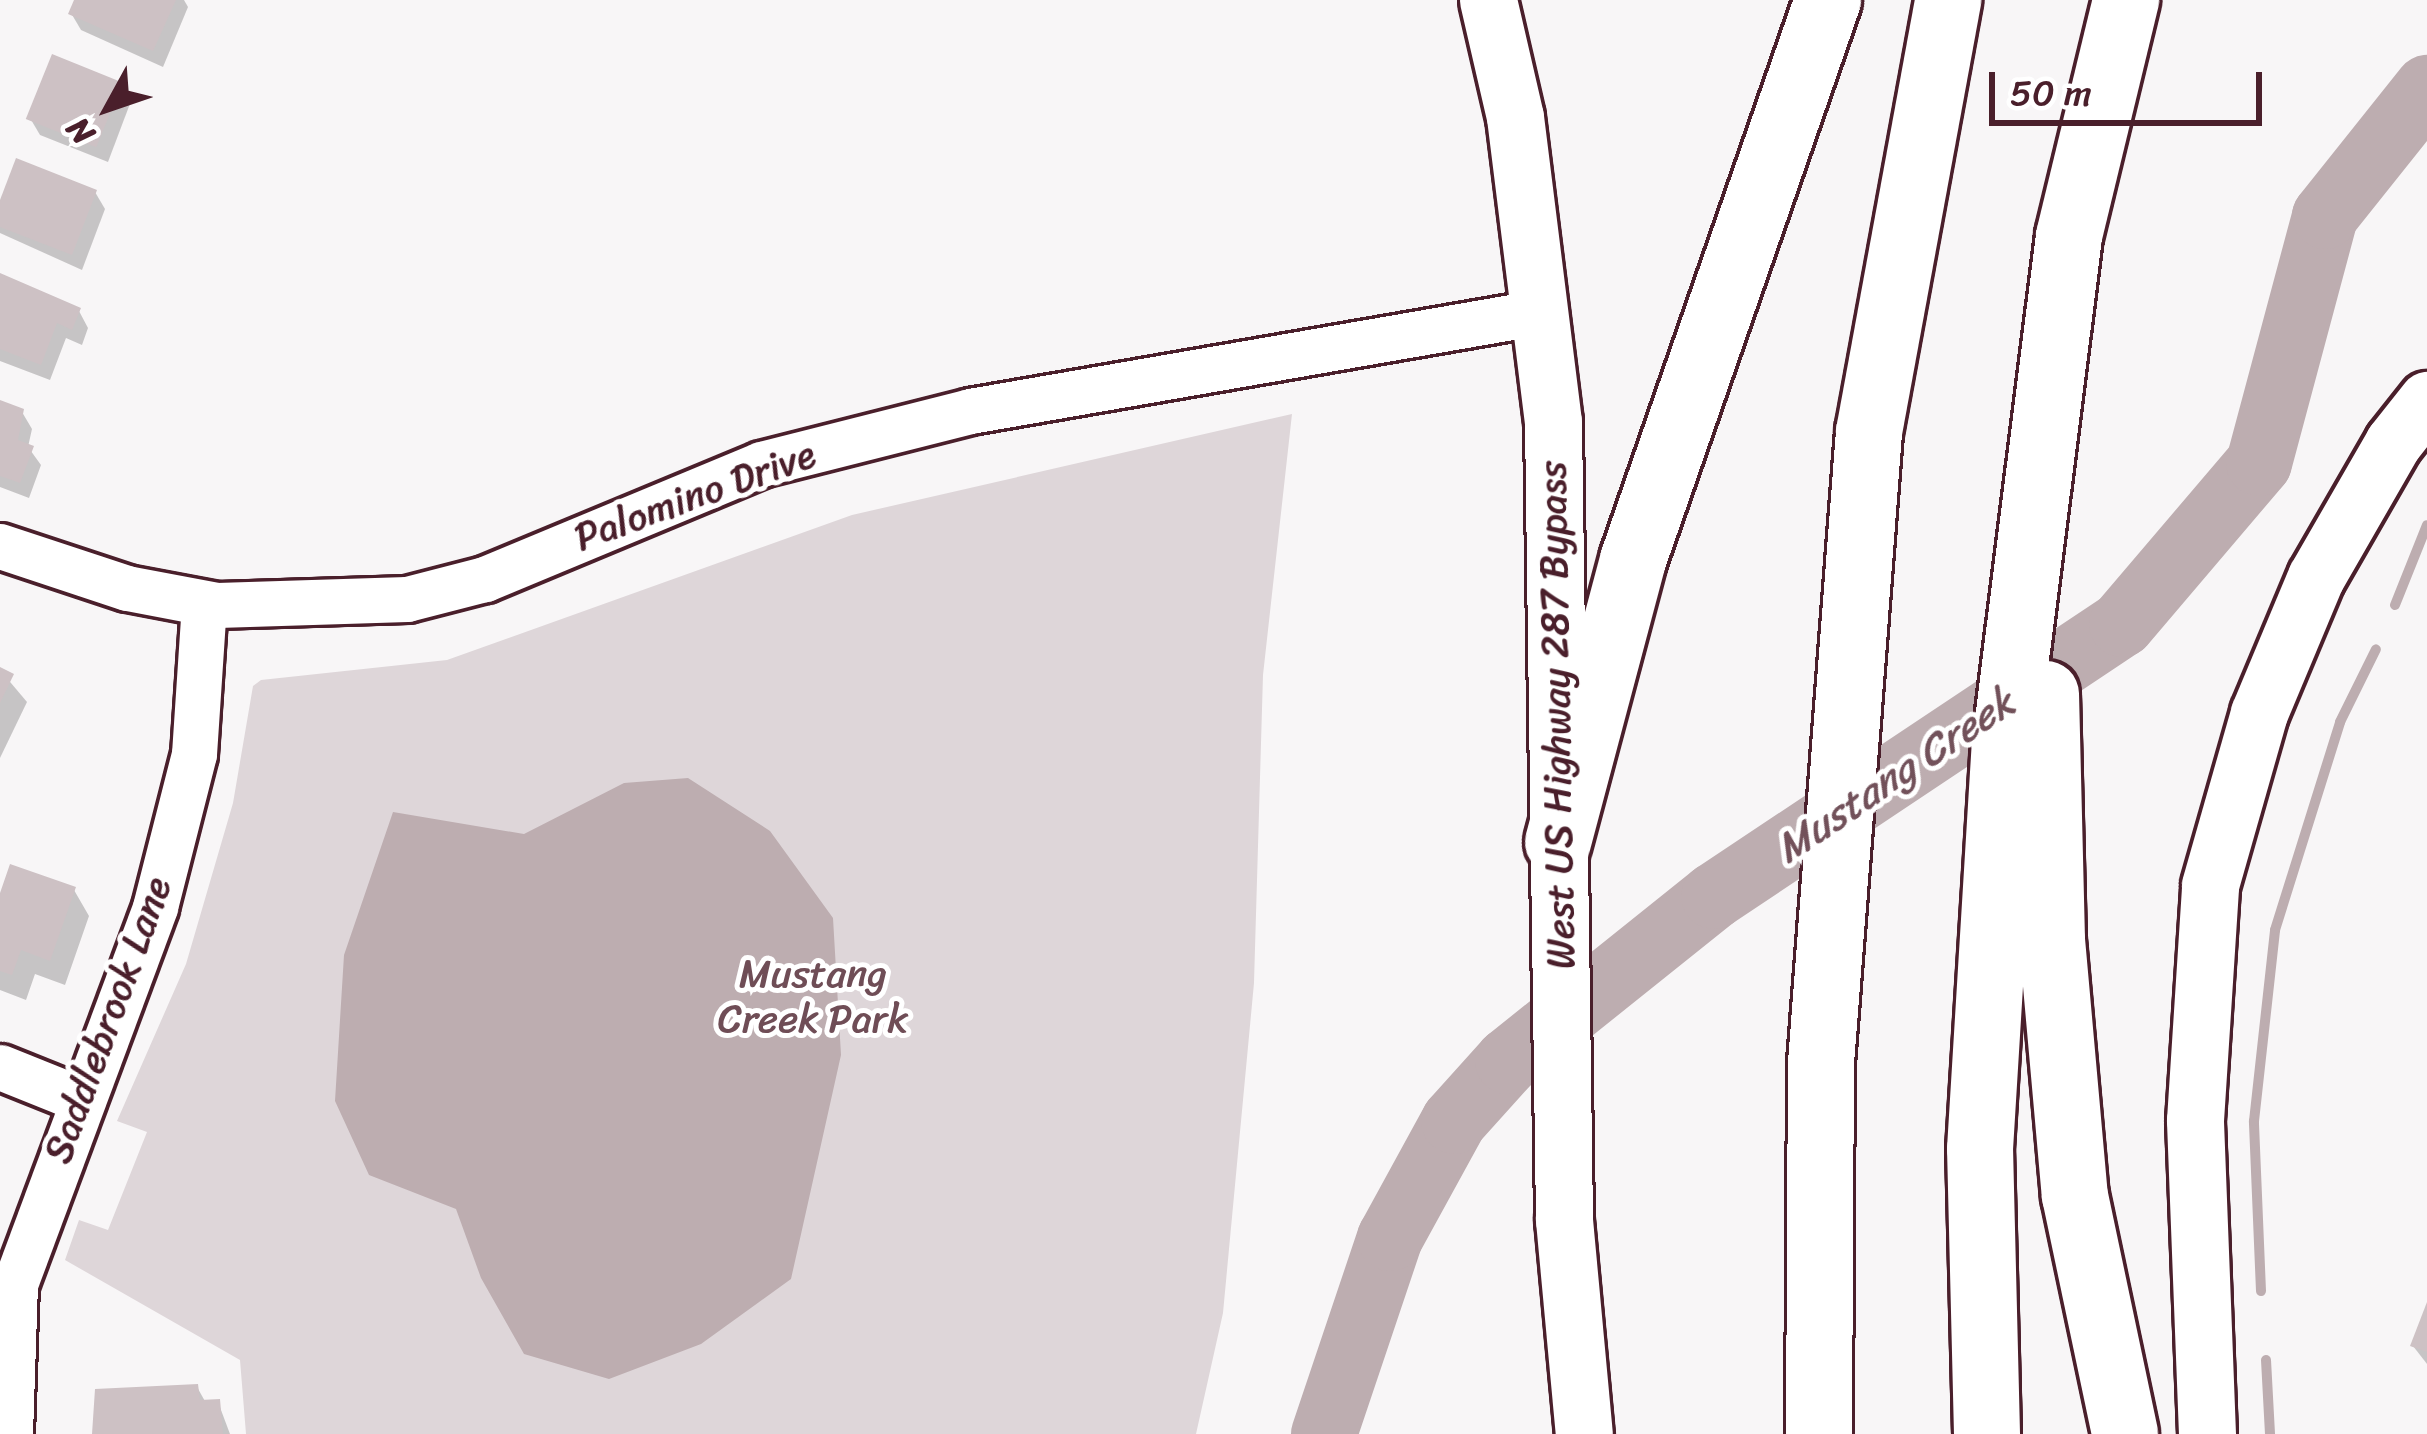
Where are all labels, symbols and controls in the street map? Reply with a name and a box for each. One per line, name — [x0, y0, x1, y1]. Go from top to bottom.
north arrow — [48, 48, 168, 168]
scale bar — [1995, 48, 2268, 122]
text: 50 m — [2010, 61, 2092, 125]
text: N — [51, 104, 110, 159]
street label: Palomino Drive — [568, 431, 822, 561]
street label: West US Highway 287 Bypass — [1529, 460, 1585, 970]
water label: Mustang Creek — [1765, 676, 2025, 874]
street label: Saddlebrook Lane — [34, 870, 182, 1170]
park label: Mustang Creek Park — [717, 952, 909, 1043]

